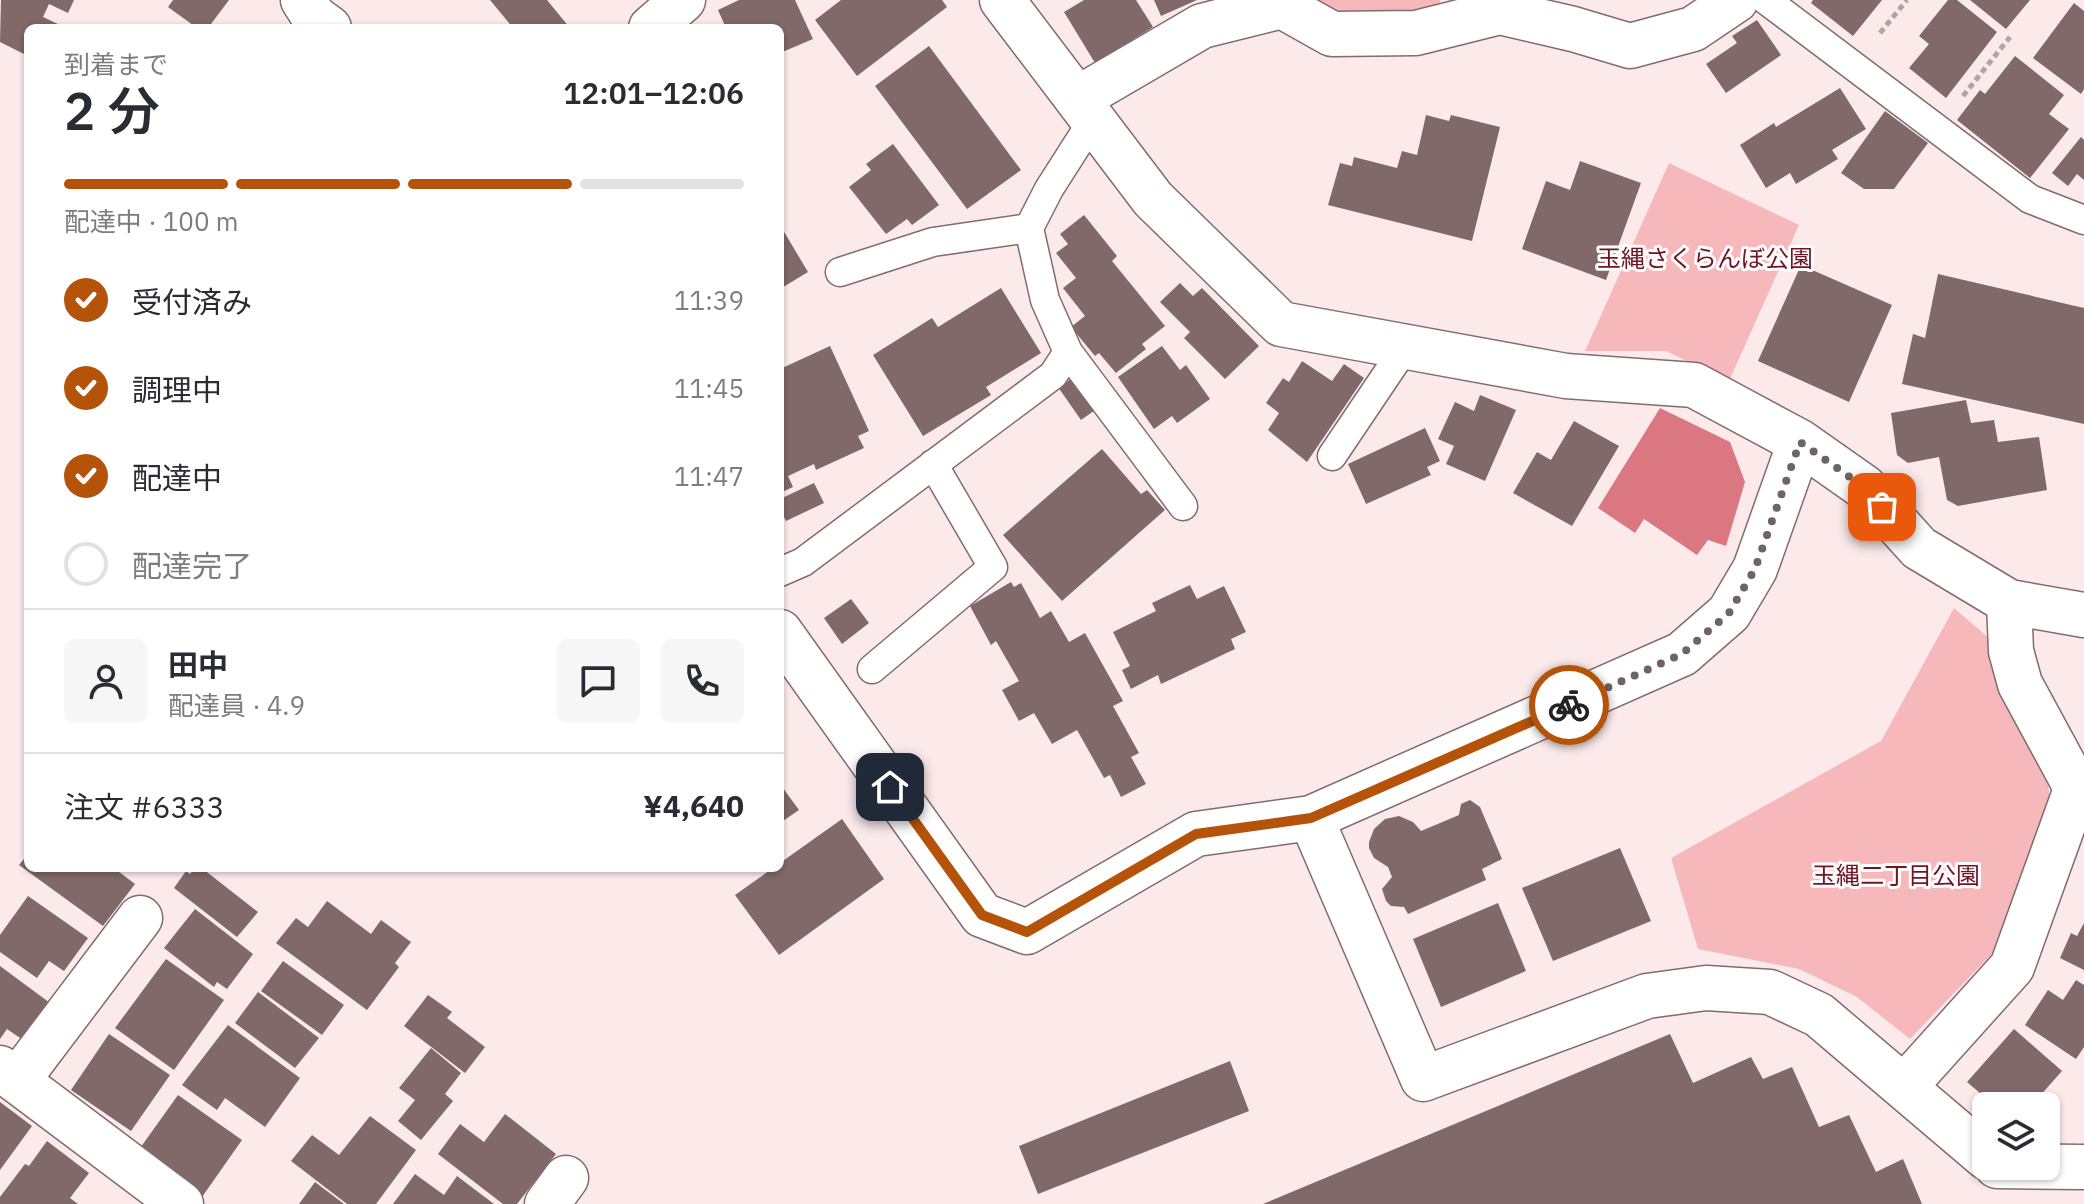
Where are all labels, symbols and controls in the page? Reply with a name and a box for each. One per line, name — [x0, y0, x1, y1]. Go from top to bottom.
text: 到着まで — [64, 47, 168, 81]
text: 12:01–12:06 — [563, 73, 744, 112]
text: 2 分 — [64, 77, 159, 144]
text: 配達中 · 100 m — [64, 204, 238, 238]
park label: 玉縄さくらんぼ公園 — [1597, 242, 1813, 274]
icon: check — [64, 278, 108, 322]
text: 受付済み — [132, 282, 252, 321]
text: 11:39 — [674, 283, 744, 317]
icon: check — [64, 366, 108, 410]
text: 調理中 — [132, 370, 222, 409]
text: 11:45 — [674, 371, 744, 405]
icon: check — [64, 454, 108, 498]
text: 配達中 — [132, 458, 222, 497]
text: 11:47 — [674, 459, 744, 493]
pin — [1848, 473, 1916, 541]
icon: bag — [1860, 485, 1904, 529]
text: 配達完了 — [132, 546, 252, 585]
button: person — [64, 639, 148, 723]
button: chat — [556, 639, 640, 723]
button: phone — [660, 639, 744, 723]
text: 田中 — [168, 645, 228, 684]
courier — [1529, 665, 1609, 745]
icon: bike — [1547, 683, 1591, 727]
text: 配達員 · 4.9 — [168, 688, 305, 722]
pin — [856, 753, 924, 821]
icon: home — [868, 765, 912, 809]
text: ¥4,640 — [643, 786, 744, 825]
text: 注文 #6333 — [64, 787, 224, 826]
park label: 玉縄二丁目公園 — [1812, 859, 1980, 891]
map controls — [1972, 1092, 2060, 1180]
button: layers — [1972, 1092, 2060, 1180]

